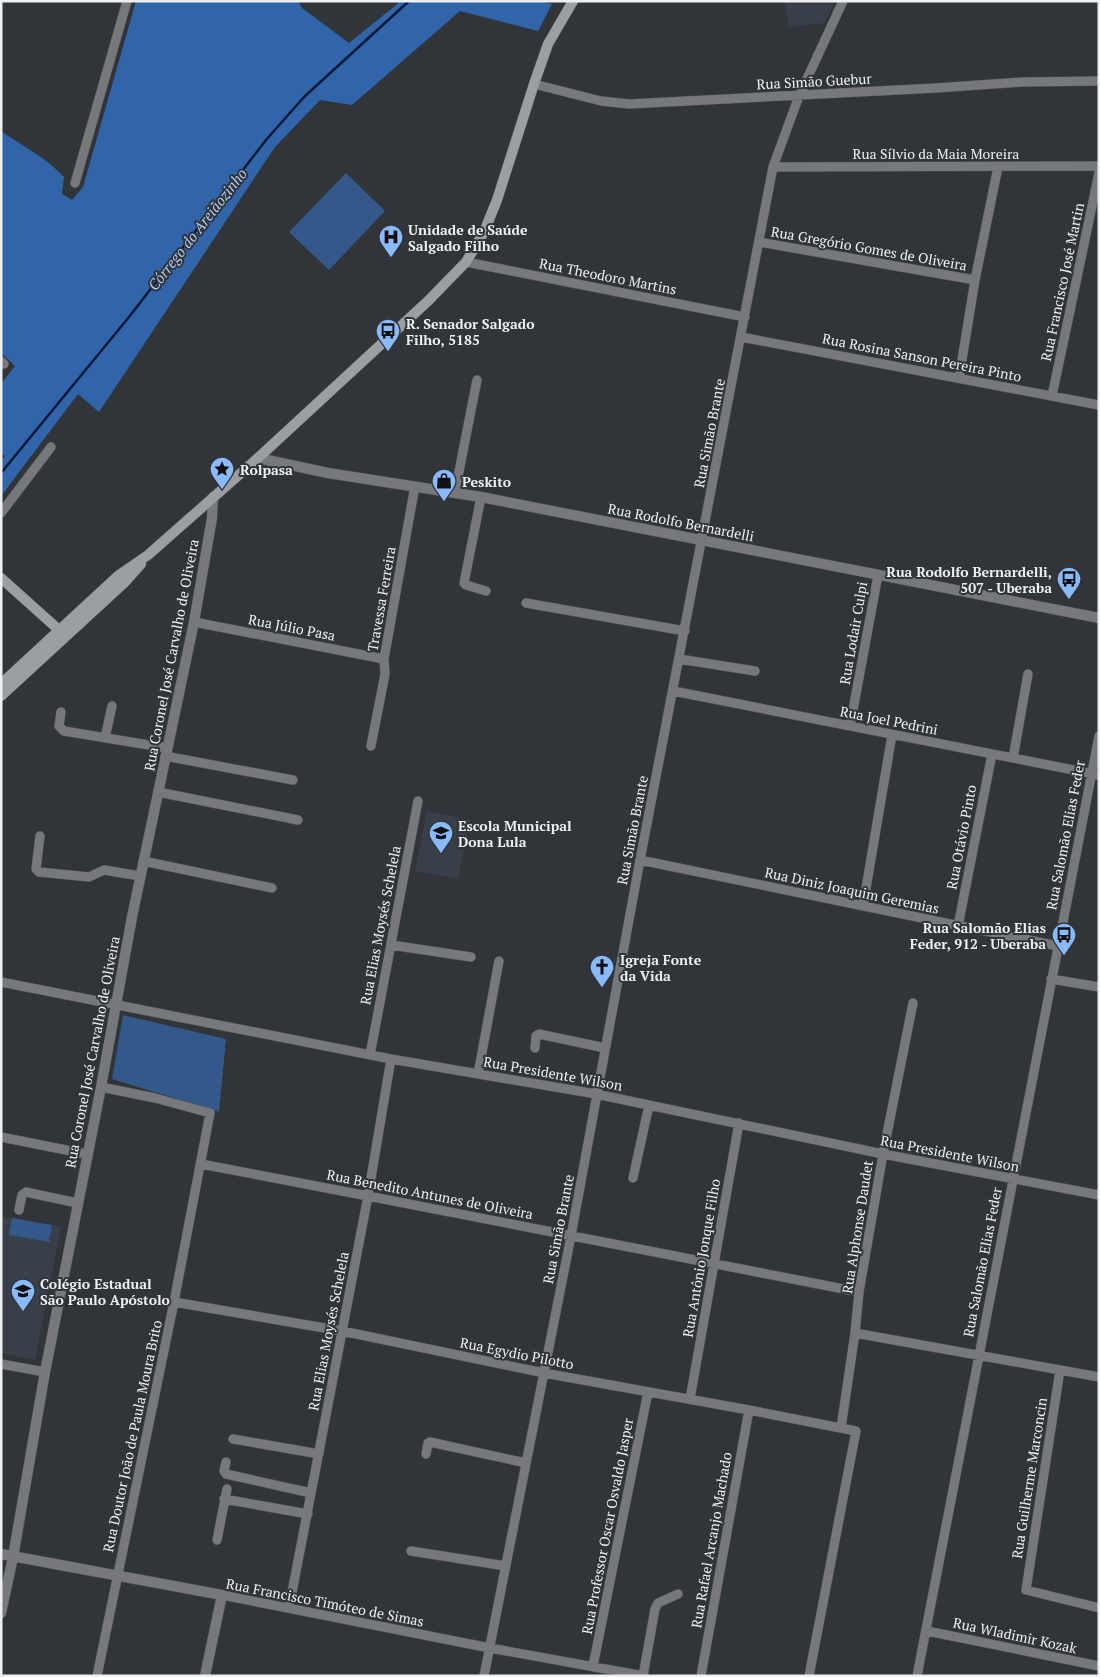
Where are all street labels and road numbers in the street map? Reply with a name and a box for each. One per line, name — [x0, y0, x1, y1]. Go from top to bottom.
street label: Rua Simão Guebur — [756, 68, 873, 94]
street label: Rua Sílvio da Maia Moreira — [853, 144, 1019, 163]
street label: Rua Francisco José Martin — [1036, 200, 1088, 363]
street label: Rua Gregório Gomes de Oliveira — [769, 221, 969, 275]
street label: Rua Theodoro Martins — [538, 253, 678, 299]
street label: Rua Rosina Sanson Pereira Pinto — [821, 328, 1023, 386]
street label: Rua Simão Brante — [689, 377, 729, 489]
street label: Rua Rodolfo Bernardelli — [606, 499, 756, 545]
street label: Rua Coronel José Carvalho de Oliveira — [139, 537, 203, 773]
street label: Travessa Ferreira — [362, 545, 400, 653]
street label: Rua Lodair Culpi — [835, 580, 871, 686]
street label: Rua Júlio Pasa — [247, 609, 337, 645]
street label: Rua Joel Pedrini — [838, 701, 940, 739]
street label: Rua Salomão Elias Feder — [1041, 758, 1089, 912]
street label: Rua Simão Brante — [612, 774, 652, 886]
street label: Rua Otávio Pinto — [942, 783, 981, 891]
street label: Rua Elias Moysés Schelela — [355, 844, 405, 1006]
street label: Rua Diniz Joaquim Geremias — [763, 862, 941, 918]
street label: Rua Coronel José Carvalho de Oliveira — [60, 934, 124, 1170]
street label: Rua Presidente Wilson — [482, 1051, 625, 1095]
street label: Rua Presidente Wilson — [879, 1130, 1022, 1176]
street label: Rua Alphonse Daudet — [837, 1158, 877, 1295]
street label: Rua Benedito Antunes de Oliveira — [325, 1165, 535, 1223]
street label: Rua Simão Brante — [538, 1173, 578, 1285]
street label: Rua Antônio Jonque Filho — [678, 1177, 724, 1339]
street label: Rua Salomão Elias Feder — [958, 1185, 1006, 1339]
street label: Rua Elias Moysés Schelela — [303, 1250, 353, 1412]
street label: Rua Doutor João de Paula Moura Brito — [98, 1318, 166, 1554]
street label: Rua Egydio Pilotto — [458, 1333, 576, 1373]
street label: Rua Guilherme Marconcin — [1007, 1396, 1051, 1560]
street label: Rua Professor Oscar Osvaldo Jasper — [577, 1416, 637, 1636]
street label: Rua Rafael Arcanjo Machado — [686, 1450, 736, 1629]
street label: Rua Francisco Timóteo de Simas — [224, 1573, 426, 1631]
street label: Rua Wladimir Kozak — [951, 1613, 1079, 1658]

